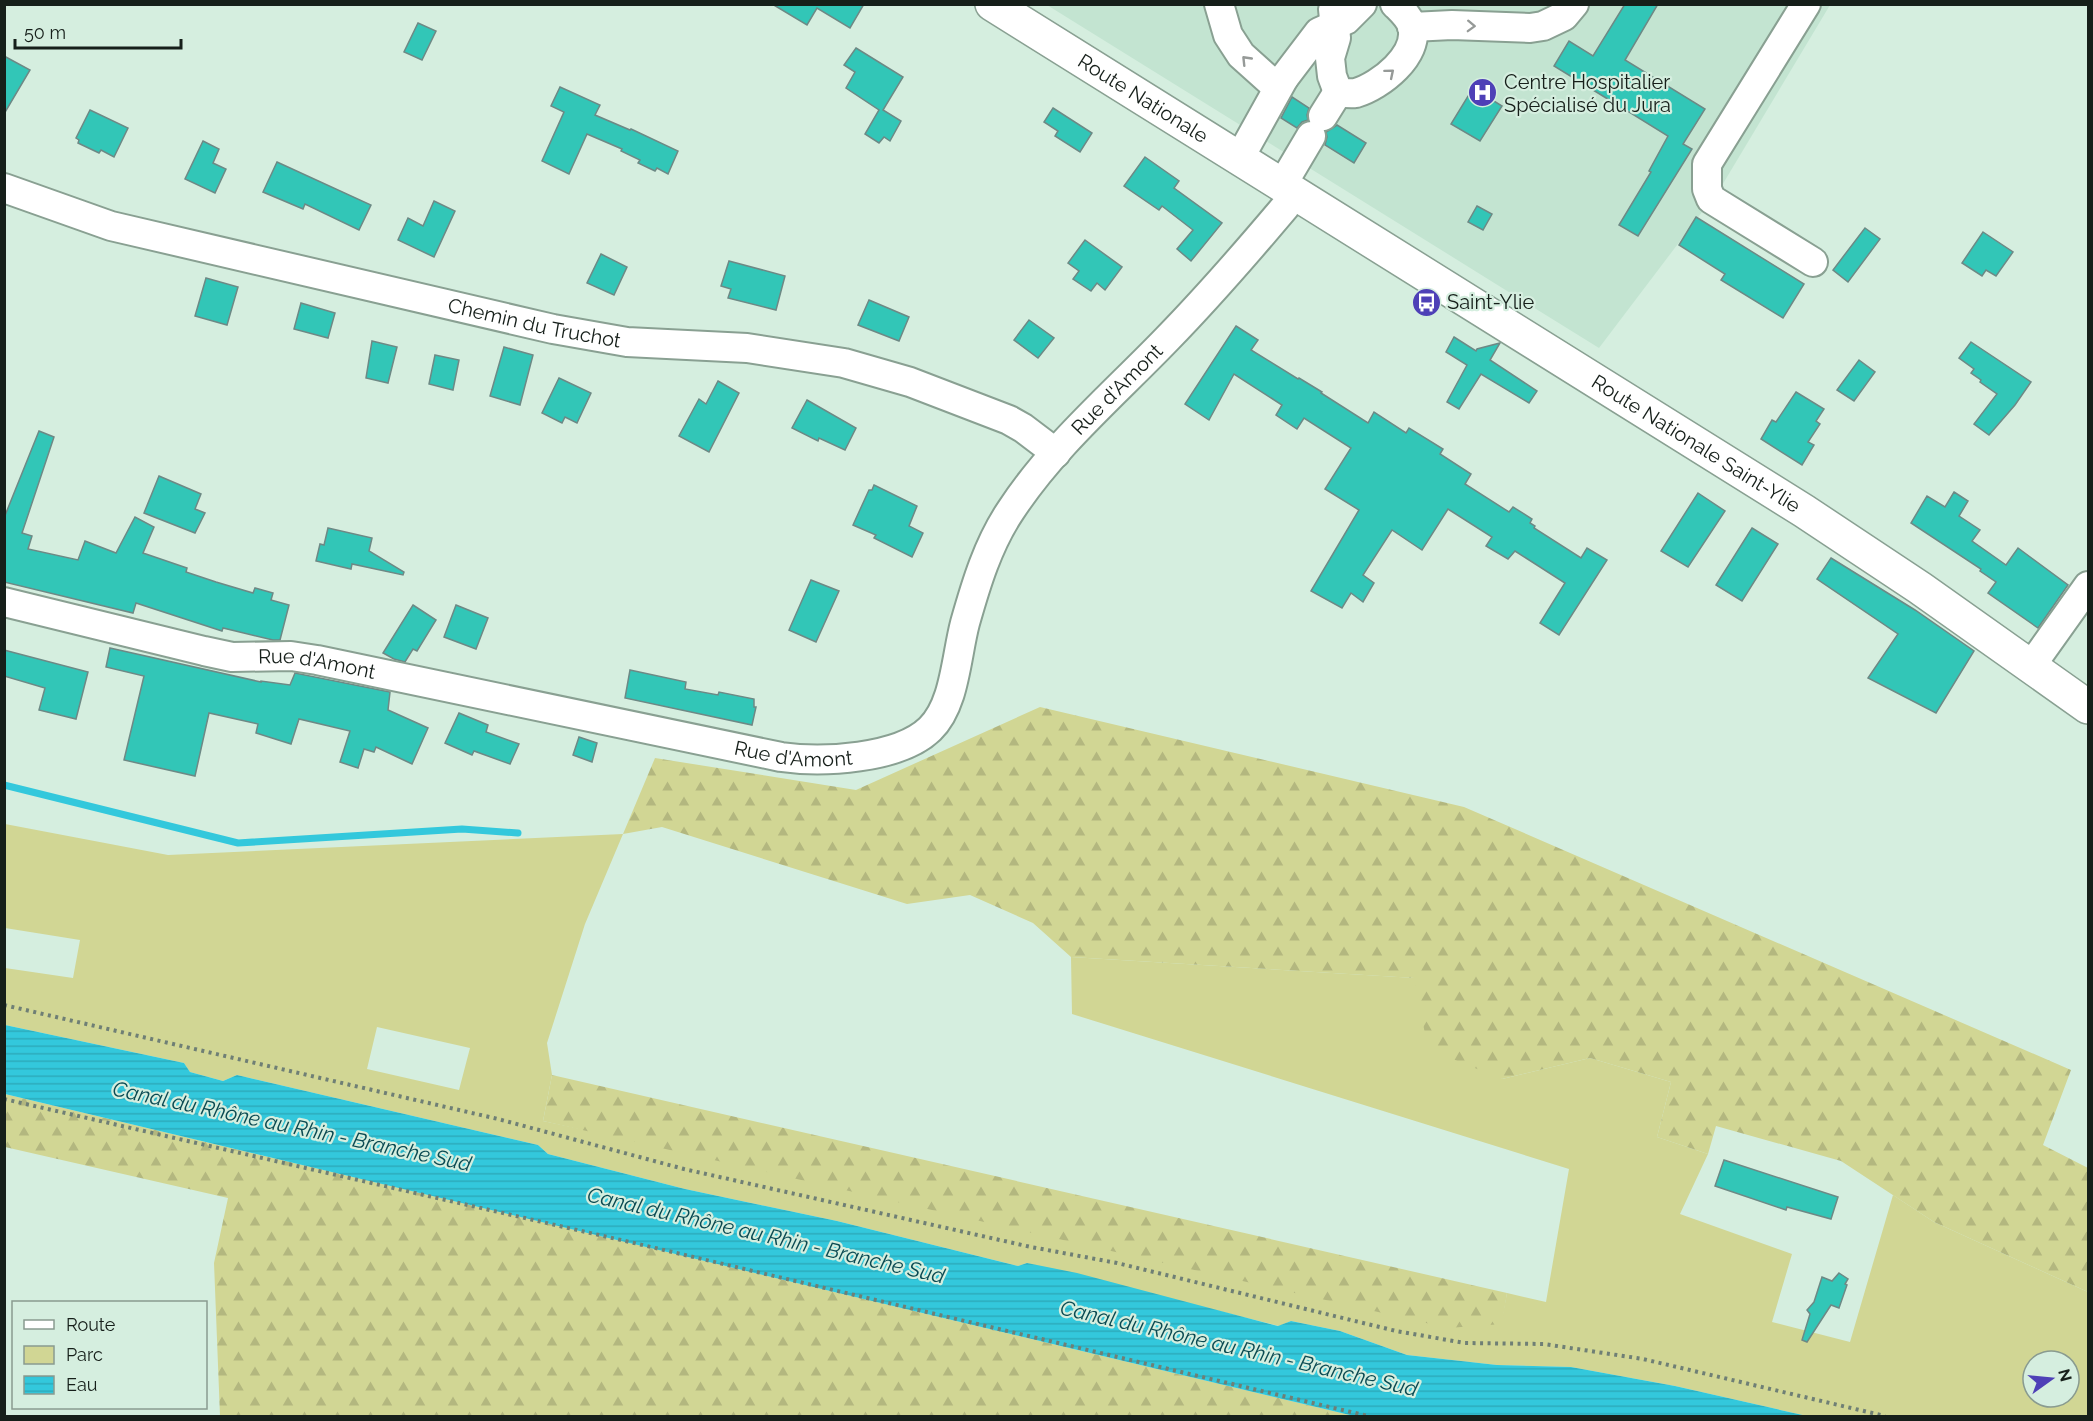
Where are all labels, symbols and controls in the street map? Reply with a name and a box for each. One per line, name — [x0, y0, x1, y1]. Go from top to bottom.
scale bar — [15, 12, 182, 50]
one-way arrow — [1466, 19, 1475, 32]
text: 50 m — [24, 22, 66, 43]
street label: Route Nationale — [1073, 49, 1213, 148]
one-way arrow — [1242, 56, 1253, 66]
one-way arrow — [1383, 69, 1394, 80]
place label: Centre Hospitalier Spécialisé du Jura — [1504, 70, 1671, 117]
hospital icon: Centre Hospitalier Spécialisé du Jura — [1467, 77, 1499, 109]
bus stop icon: Saint-Ylie — [1410, 286, 1442, 318]
place label: Saint-Ylie — [1447, 290, 1534, 314]
street label: Chemin du Truchot — [446, 293, 623, 353]
street label: Rue d'Amont — [1066, 339, 1168, 440]
street label: Route Nationale Saint-Ylie — [1587, 370, 1805, 518]
street label: Rue d'Amont — [258, 644, 378, 684]
street label: Rue d'Amont — [732, 736, 854, 771]
water label: Canal du Rhône au Rhin - Branche Sud — [110, 1076, 474, 1176]
water label: Canal du Rhône au Rhin - Branche Sud — [585, 1182, 948, 1288]
water label: Canal du Rhône au Rhin - Branche Sud — [1058, 1295, 1421, 1401]
legend — [12, 1301, 207, 1409]
text: Route — [66, 1314, 116, 1335]
text: Parc — [66, 1344, 103, 1365]
north arrow — [2021, 1349, 2081, 1409]
text: N — [2054, 1367, 2076, 1384]
text: Eau — [66, 1374, 97, 1395]

